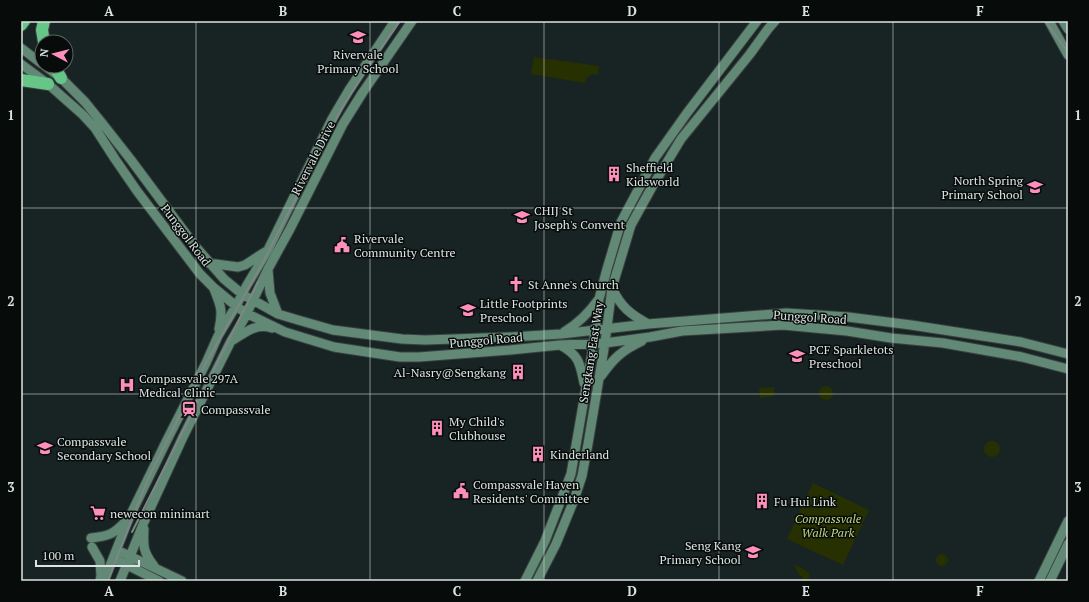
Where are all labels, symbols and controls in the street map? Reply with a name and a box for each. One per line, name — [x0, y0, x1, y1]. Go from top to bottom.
text: A — [104, 2, 114, 20]
text: B — [279, 2, 287, 20]
text: C — [453, 2, 461, 20]
text: D — [627, 2, 637, 20]
text: E — [802, 2, 810, 20]
text: F — [976, 2, 984, 20]
school or university icon: Rivervale Primary School — [349, 28, 367, 46]
north arrow — [34, 34, 74, 74]
text: N — [37, 47, 52, 58]
place label: Rivervale Primary School — [317, 47, 399, 76]
text: 1 — [7, 106, 15, 124]
text: 1 — [1074, 106, 1082, 124]
street label: Rivervale Drive — [288, 118, 338, 198]
place label: Sheffield Kidsworld — [626, 160, 680, 189]
building icon: Sheffield Kidsworld — [605, 165, 623, 183]
place label: North Spring Primary School — [941, 173, 1024, 202]
school or university icon: North Spring Primary School — [1026, 178, 1044, 196]
street label: Punggol Road — [158, 201, 214, 269]
place label: CHIJ St Joseph's Convent — [534, 203, 625, 232]
school or university icon: CHIJ St Joseph's Convent — [513, 208, 531, 226]
place label: Rivervale Community Centre — [354, 231, 456, 260]
public building icon: Rivervale Community Centre — [333, 236, 351, 254]
church icon: St Anne's Church — [507, 275, 525, 293]
place label: St Anne's Church — [528, 277, 619, 292]
text: 2 — [7, 292, 15, 310]
text: 2 — [1074, 292, 1082, 310]
place label: Little Footprints Preschool — [480, 296, 568, 325]
street label: Sengkang East Way — [576, 299, 607, 404]
school or university icon: Little Footprints Preschool — [459, 301, 477, 319]
street label: Punggol Road — [773, 307, 848, 327]
street label: Punggol Road — [449, 329, 524, 351]
place label: PCF Sparkletots Preschool — [809, 342, 893, 371]
school or university icon: PCF Sparkletots Preschool — [788, 347, 806, 365]
building icon: Al-Nasry@Sengkang — [509, 363, 527, 381]
place label: Al-Nasry@Sengkang — [394, 365, 507, 380]
place label: Compassvale 297A Medical Clinic — [139, 371, 239, 400]
hospital icon: Compassvale 297A Medical Clinic — [118, 376, 136, 394]
station icon: Compassvale — [180, 400, 198, 418]
place label: Compassvale — [201, 402, 270, 417]
place label: My Child's Clubhouse — [449, 414, 506, 443]
building icon: My Child's Clubhouse — [428, 419, 446, 437]
place label: Compassvale Secondary School — [57, 434, 151, 463]
school or university icon: Compassvale Secondary School — [36, 439, 54, 457]
building icon: Kinderland — [529, 445, 547, 463]
place label: Kinderland — [550, 447, 610, 462]
place label: Compassvale Haven Residents' Committee — [473, 477, 589, 506]
text: 3 — [7, 478, 15, 496]
text: 3 — [1074, 478, 1082, 496]
public building icon: Compassvale Haven Residents' Committee — [452, 482, 470, 500]
building icon: Fu Hui Link — [753, 492, 771, 510]
place label: Fu Hui Link — [774, 494, 837, 509]
supermarket icon: newecon minimart — [89, 504, 107, 522]
place label: newecon minimart — [110, 506, 211, 521]
park label: Compassvale Walk Park — [795, 511, 862, 540]
place label: Seng Kang Primary School — [659, 538, 742, 567]
scale bar — [36, 542, 139, 568]
school or university icon: Seng Kang Primary School — [744, 543, 762, 561]
text: 100 m — [42, 548, 75, 563]
text: A — [104, 582, 114, 600]
text: B — [279, 582, 287, 600]
text: C — [453, 582, 461, 600]
text: D — [627, 582, 637, 600]
text: E — [802, 582, 810, 600]
text: F — [976, 582, 984, 600]

